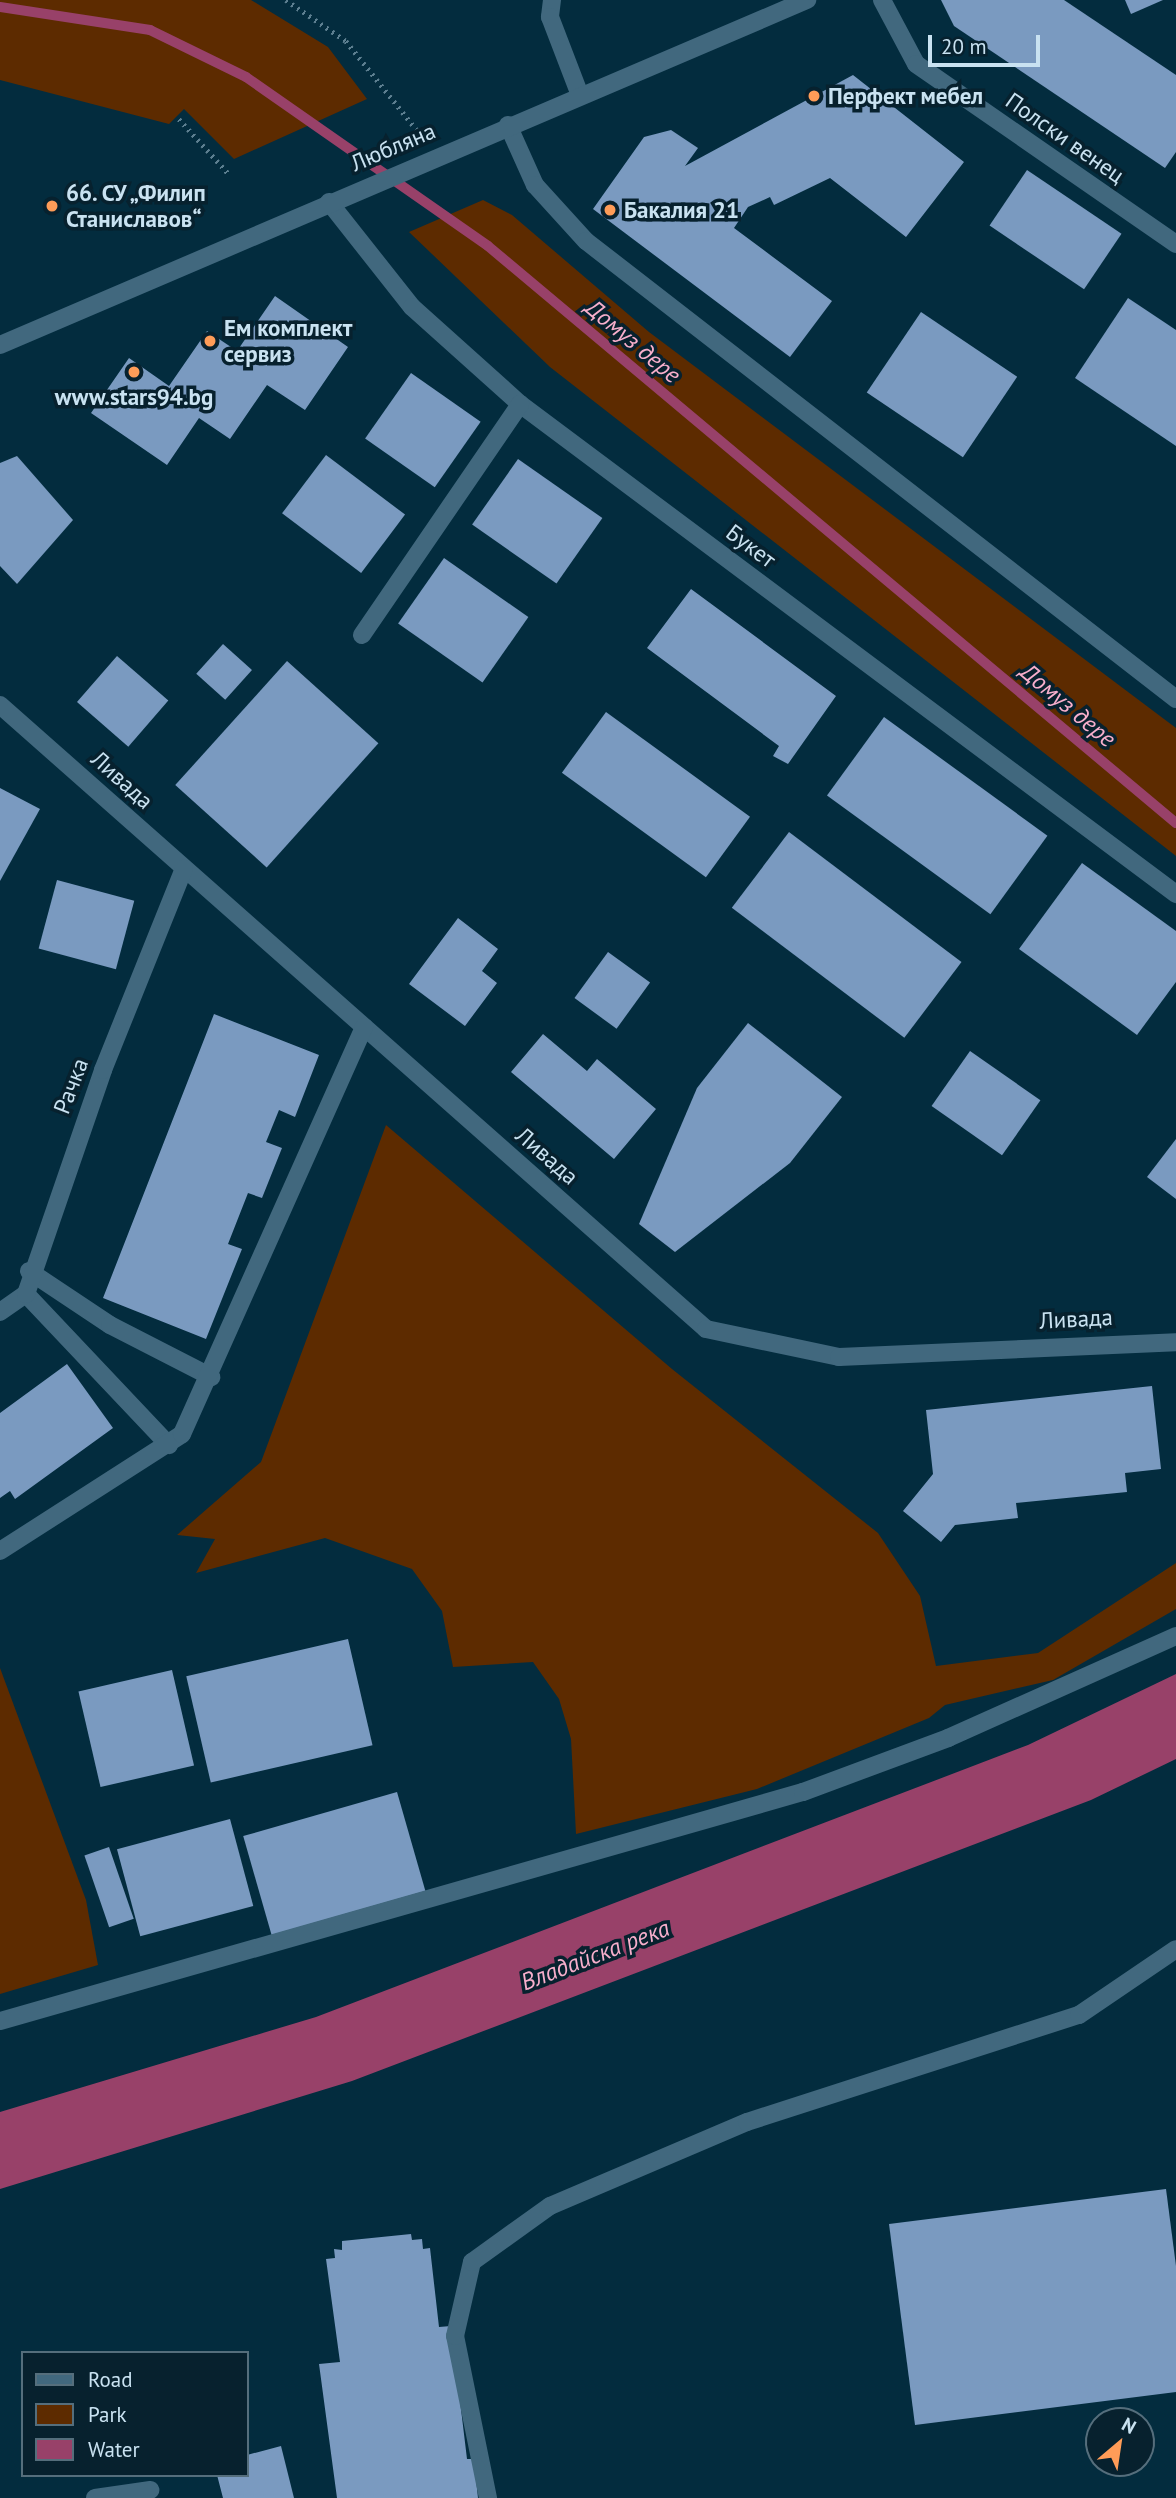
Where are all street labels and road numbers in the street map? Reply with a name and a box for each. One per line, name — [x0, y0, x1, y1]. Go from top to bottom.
street label: Полски венец — [1000, 87, 1130, 189]
street label: Любляна — [346, 117, 440, 177]
street label: Букет — [721, 518, 781, 574]
street label: Ливада — [85, 745, 159, 815]
street label: Рачка — [48, 1054, 94, 1118]
street label: Ливада — [510, 1121, 584, 1191]
street label: Ливада — [1039, 1303, 1113, 1335]

